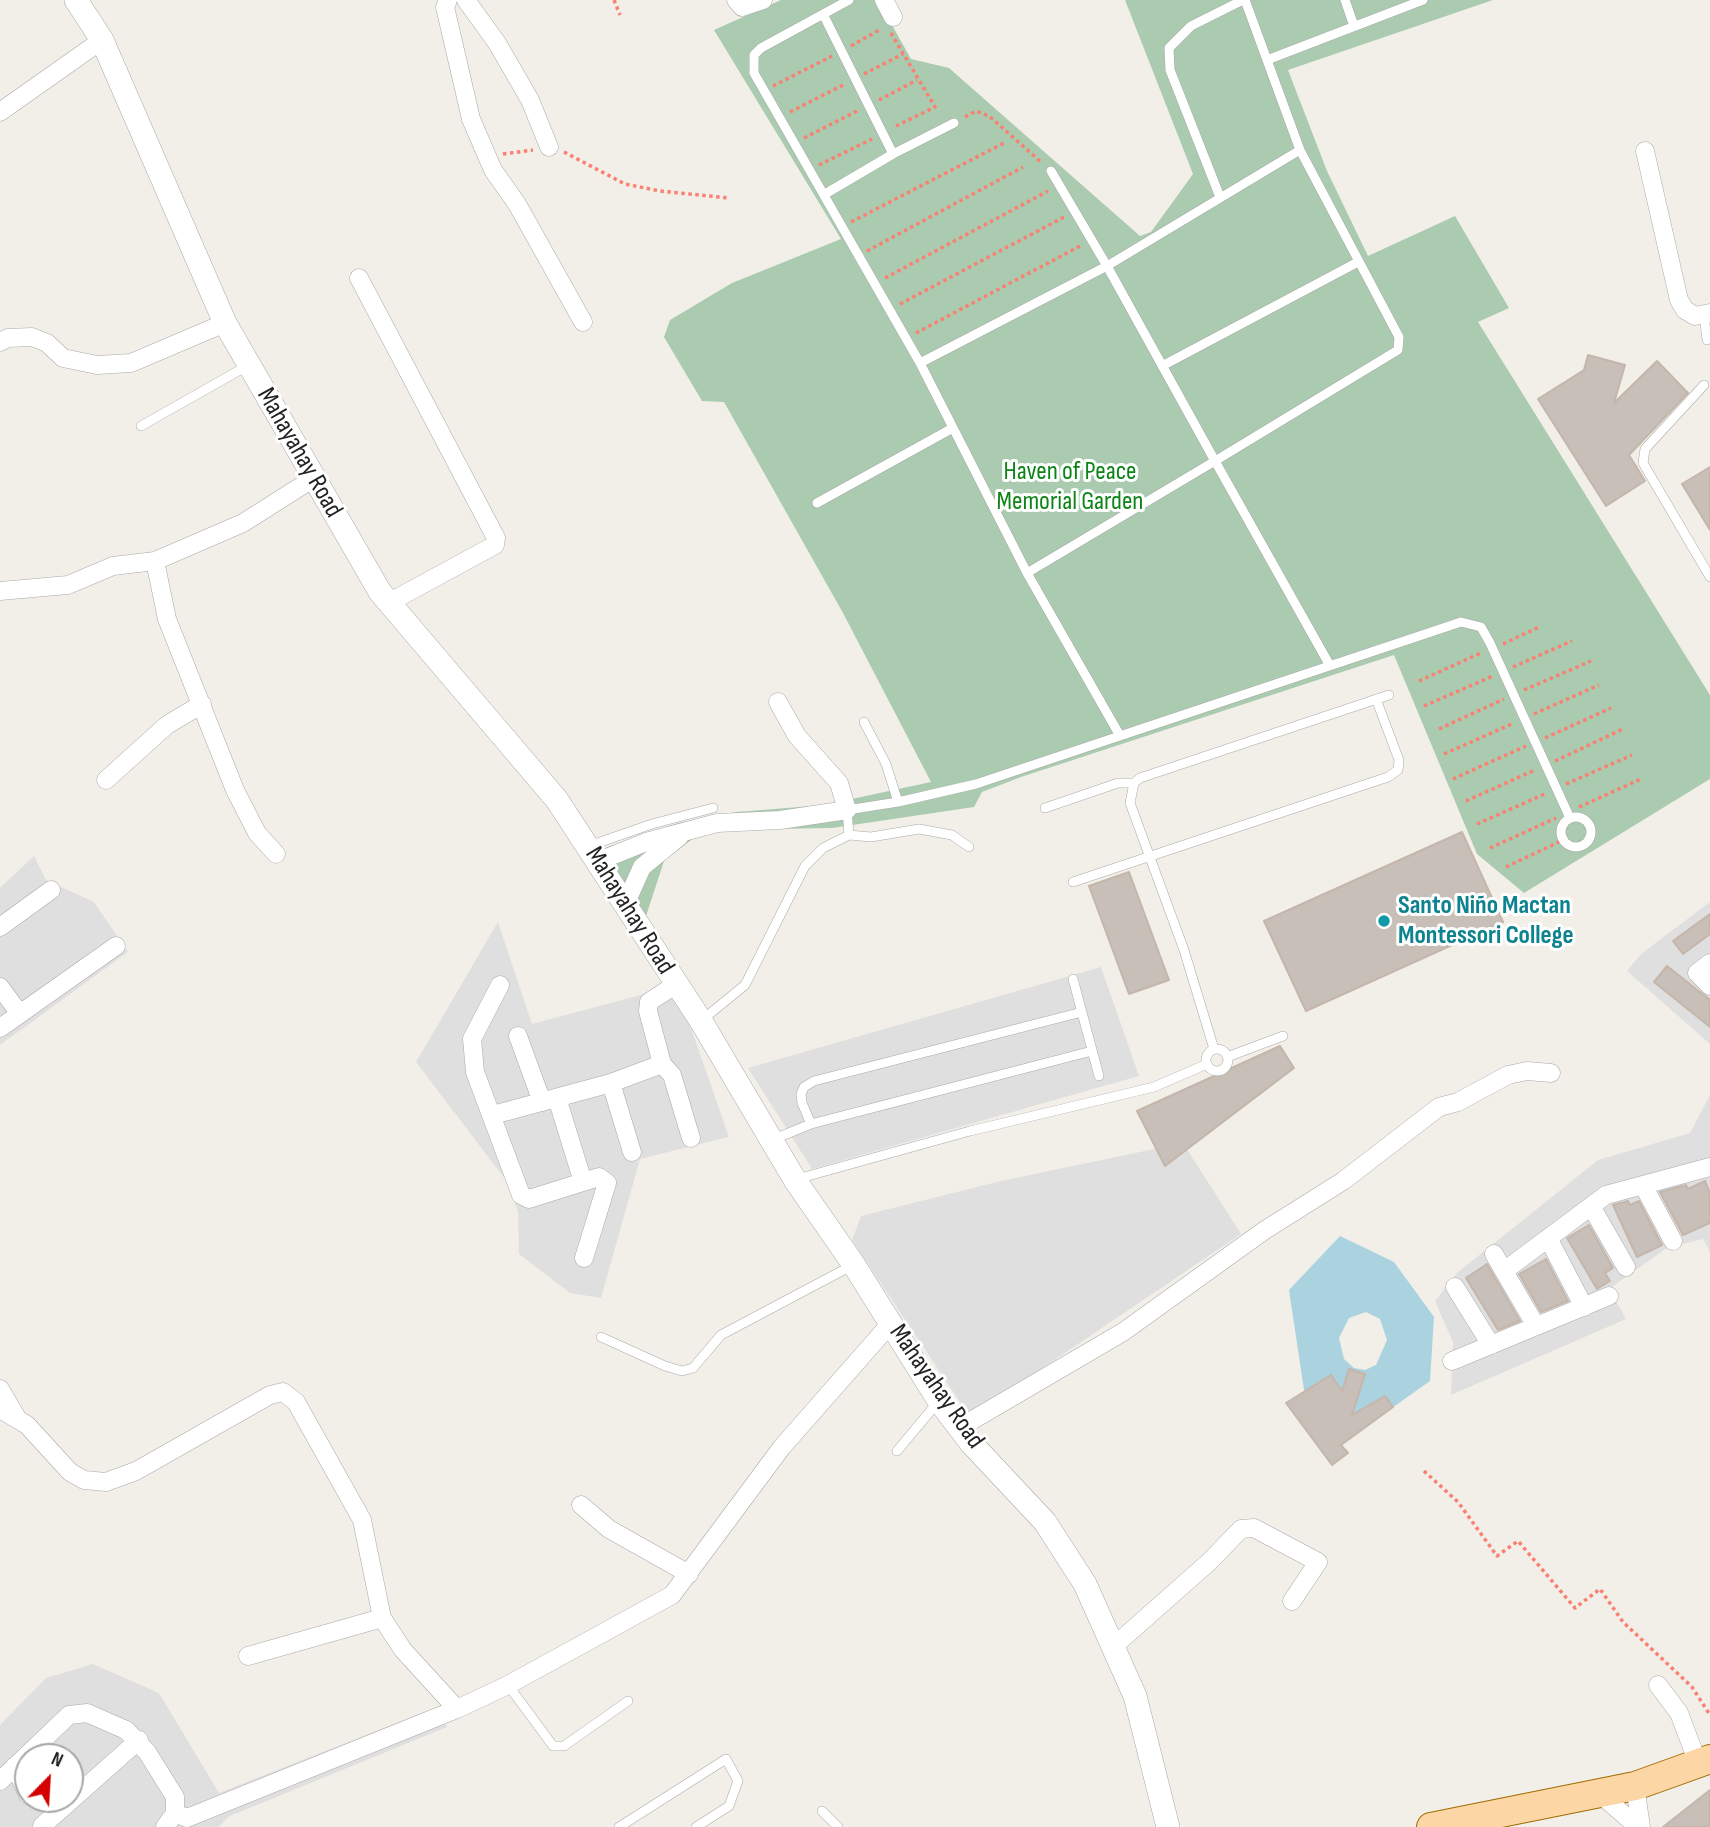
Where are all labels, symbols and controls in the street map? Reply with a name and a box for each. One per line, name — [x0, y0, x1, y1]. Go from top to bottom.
street label: Mahayahay Road — [249, 383, 349, 523]
park label: Haven of Peace Memorial Garden — [997, 456, 1143, 518]
street label: Mahayahay Road — [577, 841, 681, 981]
place label: Santo Niño Mactan Montessori College — [1398, 890, 1573, 951]
marker: Santo Niño Mactan Montessori College — [1376, 913, 1392, 929]
street label: Mahayahay Road — [882, 1319, 990, 1455]
north arrow — [14, 1743, 84, 1813]
text: N — [48, 1748, 66, 1773]

